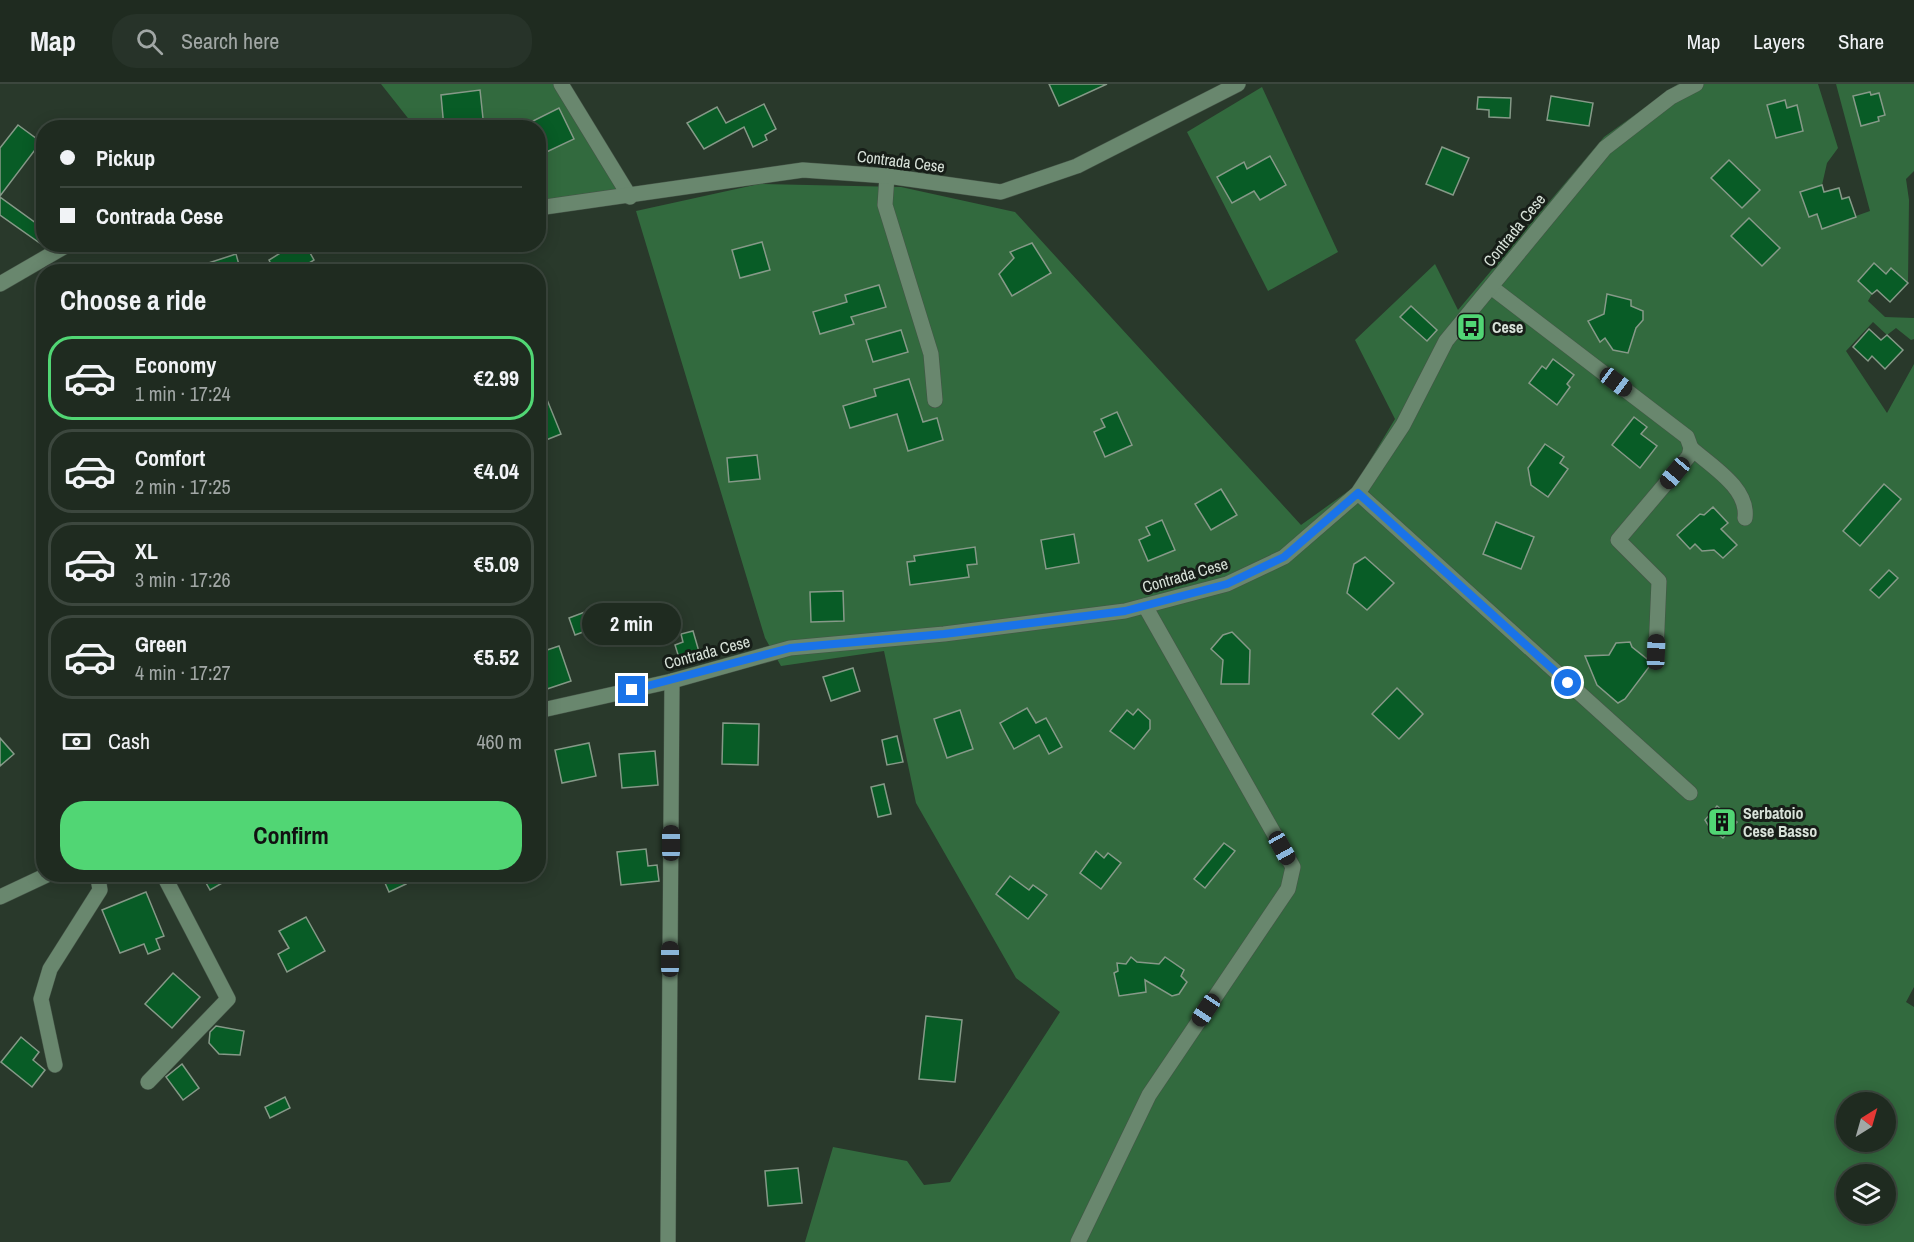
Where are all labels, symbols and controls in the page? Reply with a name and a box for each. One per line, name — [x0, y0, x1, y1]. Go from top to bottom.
search box — [112, 14, 532, 68]
text: Map — [30, 22, 76, 60]
icon: search — [133, 25, 166, 58]
text: Search here — [181, 26, 279, 56]
text: Map — [1687, 27, 1720, 56]
text: Layers — [1753, 27, 1805, 56]
text: Share — [1838, 27, 1884, 56]
text: Pickup — [96, 143, 155, 173]
street label: Contrada Cese — [856, 145, 946, 177]
street label: Contrada Cese — [1478, 189, 1550, 271]
text: Contrada Cese — [96, 201, 223, 231]
text: Choose a ride — [60, 282, 206, 318]
bus stop icon: Cese — [1455, 311, 1487, 343]
place label: Cese — [1492, 316, 1523, 338]
text: Economy — [135, 350, 216, 380]
icon: car — [63, 351, 117, 405]
text: €2.99 — [474, 363, 519, 393]
car — [1596, 364, 1636, 400]
text: 1 min · 17:24 — [135, 380, 231, 407]
text: Comfort — [135, 443, 205, 473]
icon: car — [63, 444, 117, 498]
car — [1657, 453, 1693, 493]
text: €4.04 — [474, 456, 519, 486]
text: 2 min · 17:25 — [135, 473, 231, 500]
text: XL — [135, 536, 158, 566]
icon: car — [63, 537, 117, 591]
text: €5.09 — [474, 549, 519, 579]
street label: Contrada Cese — [1140, 552, 1230, 598]
text: 3 min · 17:26 — [135, 566, 231, 593]
callout: 2 min — [582, 603, 682, 645]
text: 2 min — [610, 610, 653, 637]
text: Green — [135, 629, 187, 659]
icon: car — [63, 630, 117, 684]
street label: Contrada Cese — [662, 630, 752, 674]
car — [1646, 634, 1666, 670]
text: €5.52 — [474, 642, 519, 672]
text: 4 min · 17:27 — [135, 659, 231, 686]
route start — [1554, 669, 1581, 696]
route end — [618, 676, 645, 703]
icon: cash — [60, 725, 93, 758]
text: Cash — [108, 726, 150, 756]
text: 460 m — [476, 728, 522, 755]
button: Confirm — [60, 801, 522, 870]
place label: Serbatoio Cese Basso — [1743, 802, 1817, 842]
building icon: Serbatoio Cese Basso — [1706, 806, 1738, 838]
car — [662, 825, 680, 861]
car — [1265, 828, 1299, 868]
car — [661, 941, 679, 977]
car — [1188, 990, 1224, 1030]
north arrow — [1836, 1092, 1896, 1152]
map controls — [1836, 1092, 1896, 1224]
button: layers — [1836, 1164, 1896, 1224]

